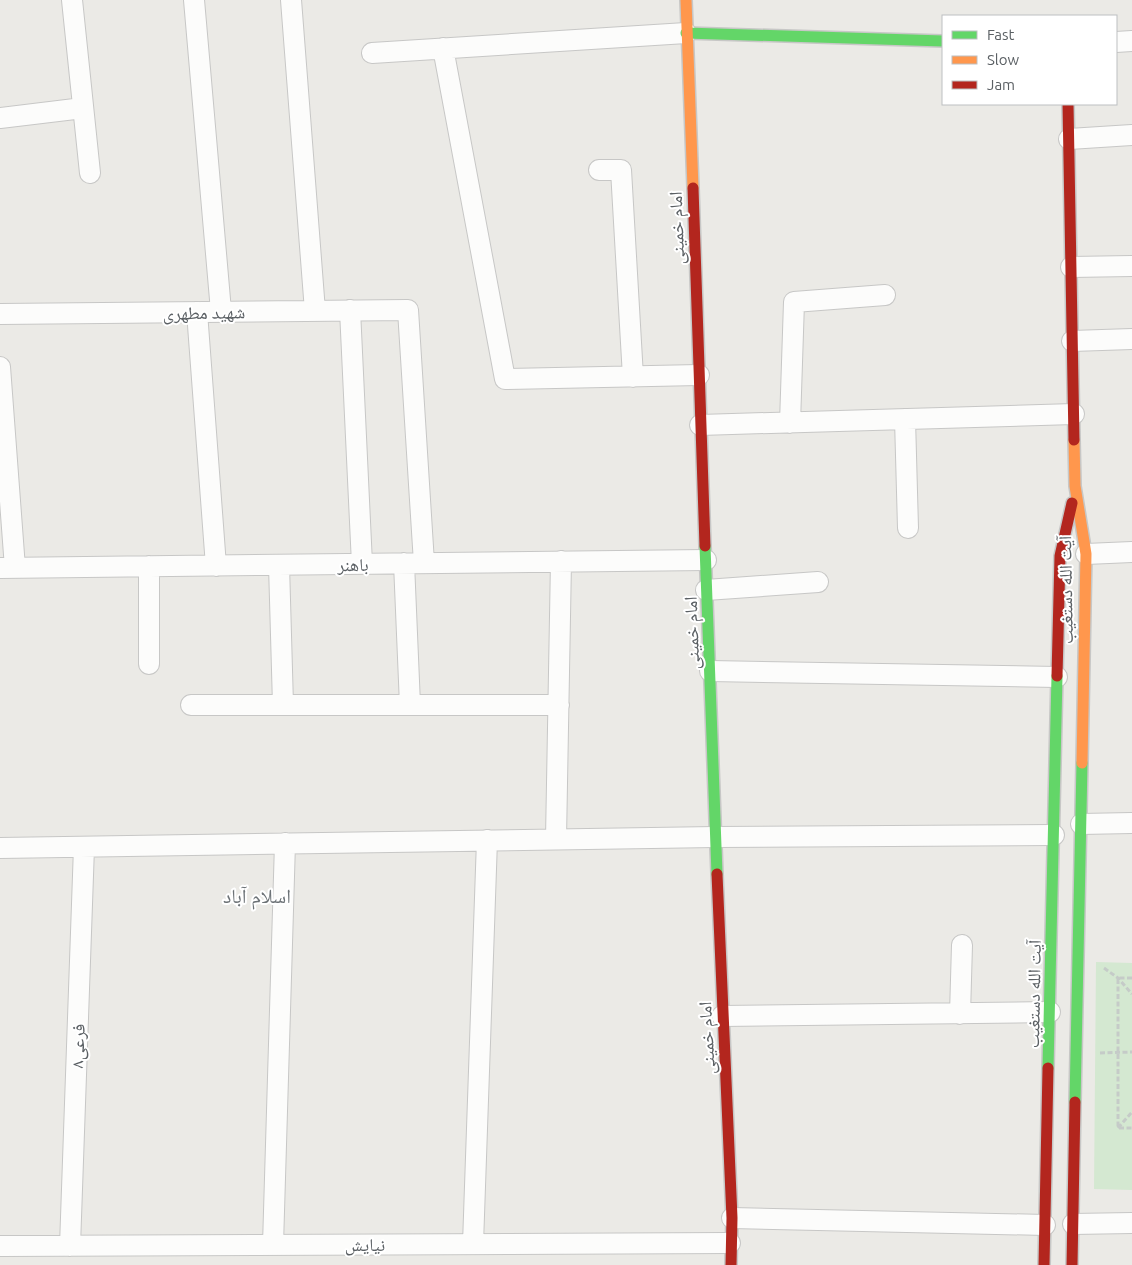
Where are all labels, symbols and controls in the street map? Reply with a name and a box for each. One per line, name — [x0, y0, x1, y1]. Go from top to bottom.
legend — [942, 15, 1117, 105]
text: Fast — [987, 26, 1015, 43]
text: Slow — [987, 51, 1020, 68]
text: Jam — [987, 76, 1015, 93]
street label: امام خمینی — [665, 191, 690, 265]
street label: شهید مطهری — [163, 301, 246, 325]
street label: آیت الله دستغیب — [1054, 535, 1078, 644]
street label: باهنر — [336, 554, 369, 576]
street label: امام خمینی — [680, 596, 705, 670]
district label: اسلام آباد — [223, 884, 291, 910]
street label: آیت الله دستغیب — [1022, 939, 1046, 1048]
street label: امام خمینی — [694, 1001, 721, 1075]
street label: فرعی۸ — [66, 1023, 90, 1069]
street label: نیایش — [345, 1234, 385, 1256]

